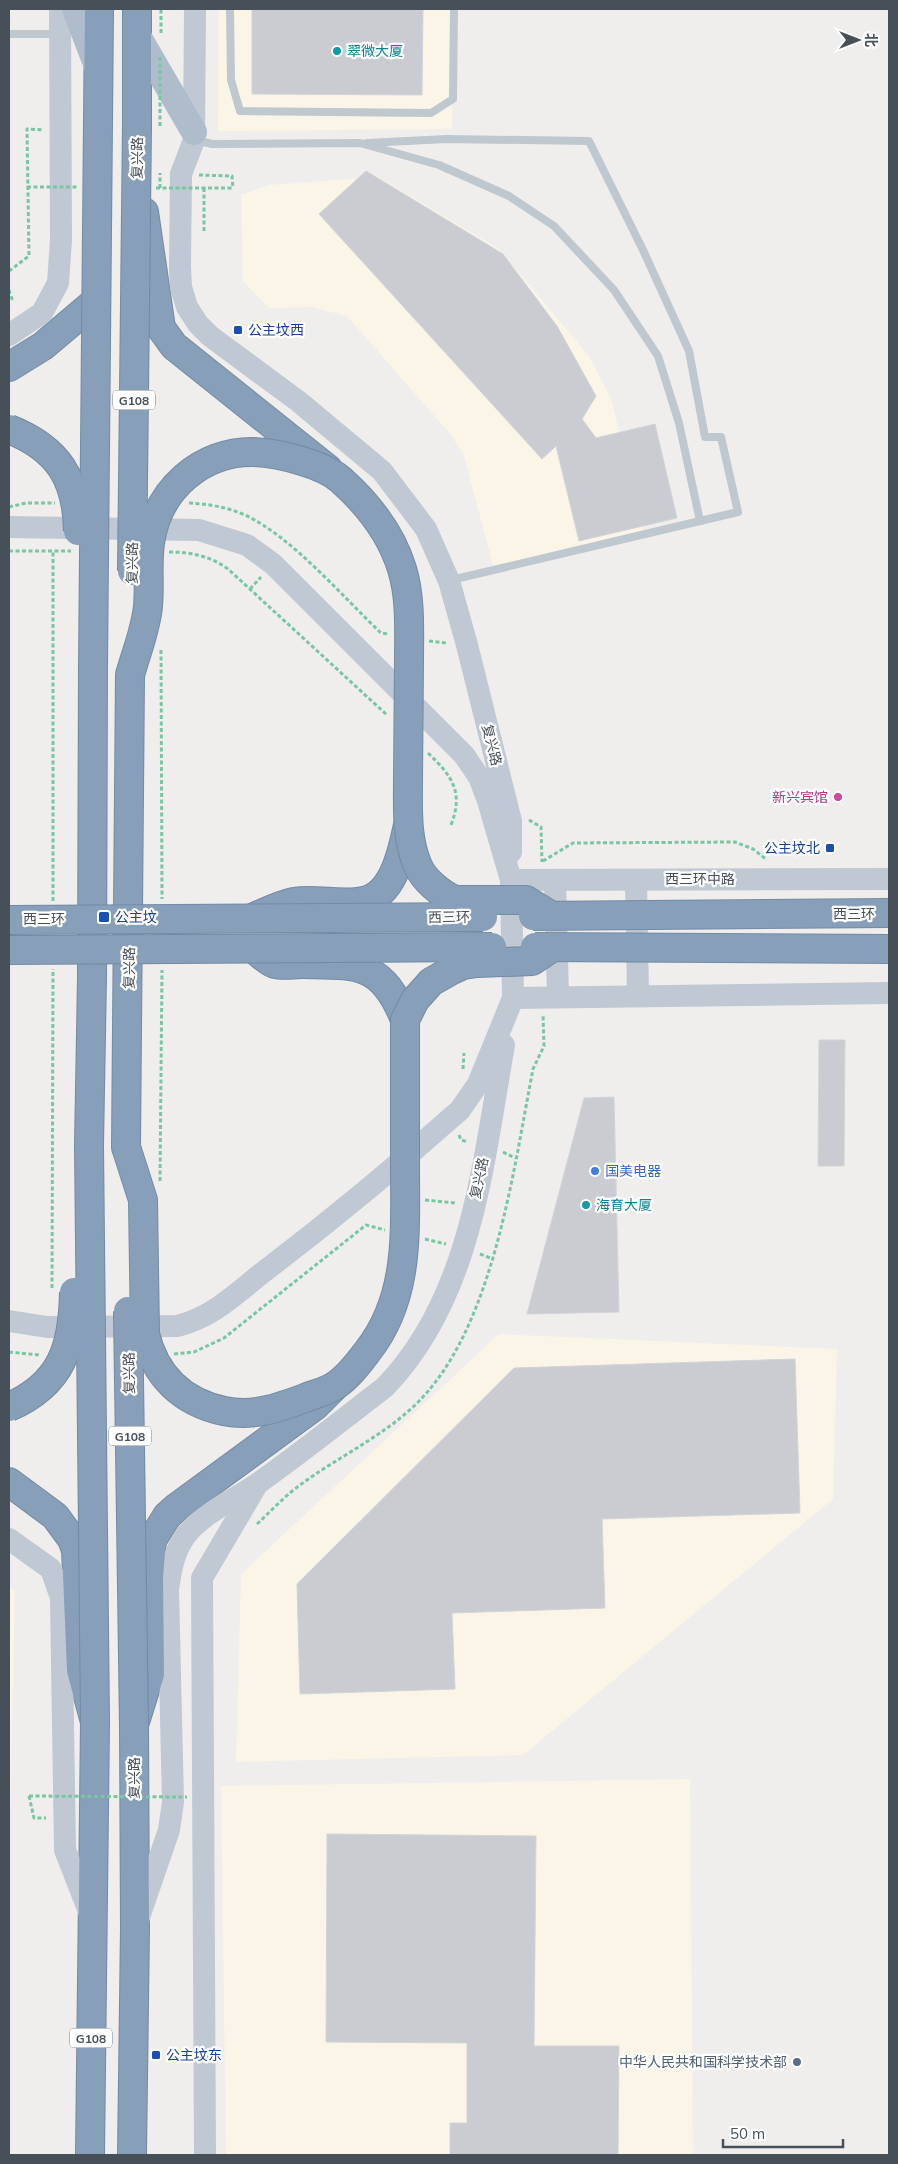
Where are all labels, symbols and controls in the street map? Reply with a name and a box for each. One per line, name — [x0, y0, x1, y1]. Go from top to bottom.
north arrow — [833, 15, 883, 65]
text: 北 — [862, 33, 880, 47]
place label: 翠微大厦 — [347, 42, 403, 60]
marker: 翠微大厦 — [331, 45, 343, 57]
street label: 复兴路 — [128, 137, 146, 179]
place label: 公主坟西 — [248, 321, 304, 339]
marker: 公主坟西 — [232, 324, 244, 336]
road number: G108 — [113, 390, 155, 410]
street label: 复兴路 — [123, 542, 141, 584]
street label: 复兴路 — [478, 722, 506, 768]
place label: 新兴宾馆 — [772, 788, 828, 806]
marker: 新兴宾馆 — [832, 791, 844, 803]
place label: 公主坟北 — [764, 839, 820, 857]
marker: 公主坟北 — [824, 842, 836, 854]
street label: 西三环中路 — [665, 870, 735, 888]
street label: 西三环 — [833, 905, 875, 923]
place label: 公主坟 — [115, 908, 157, 926]
street label: 西三环 — [428, 908, 470, 926]
street label: 西三环 — [23, 910, 65, 928]
marker: 公主坟 — [97, 910, 111, 924]
street label: 复兴路 — [120, 947, 138, 989]
street label: 复兴路 — [466, 1156, 492, 1200]
place label: 国美电器 — [605, 1162, 661, 1180]
marker: 国美电器 — [589, 1165, 601, 1177]
place label: 海育大厦 — [596, 1196, 652, 1214]
marker: 海育大厦 — [580, 1199, 592, 1211]
street label: 复兴路 — [120, 1352, 138, 1394]
road number: G108 — [109, 1426, 151, 1445]
street label: 复兴路 — [125, 1757, 143, 1799]
road number: G108 — [70, 2029, 112, 2048]
place label: 公主坟东 — [166, 2046, 222, 2064]
marker: 公主坟东 — [150, 2049, 162, 2061]
place label: 中华人民共和国科学技术部 — [619, 2053, 787, 2071]
marker: 中华人民共和国科学技术部 — [791, 2056, 803, 2068]
scale bar — [723, 2116, 843, 2148]
text: 50 m — [730, 2124, 765, 2143]

